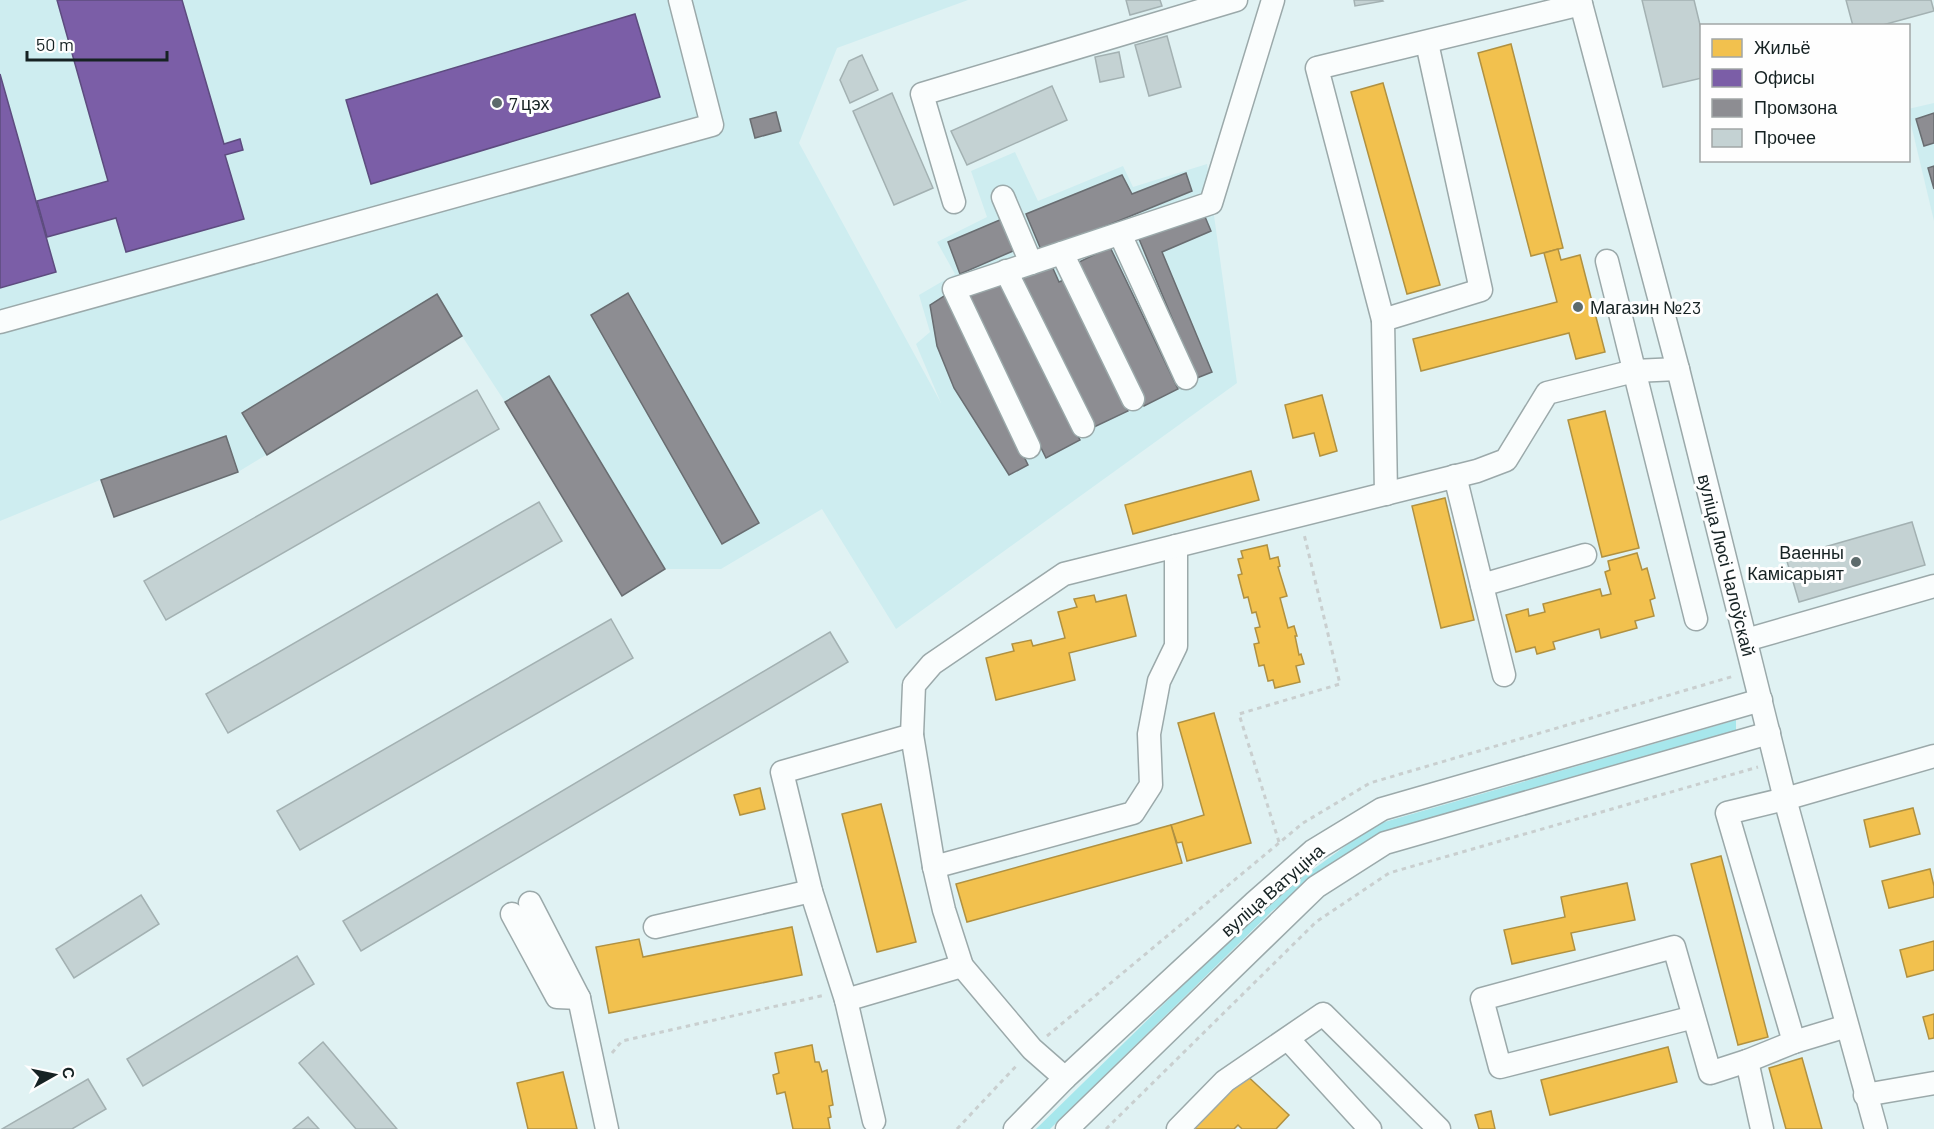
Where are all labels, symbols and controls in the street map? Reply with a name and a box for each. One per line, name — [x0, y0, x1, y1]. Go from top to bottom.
scale bar — [27, 24, 166, 62]
legend — [1700, 24, 1910, 162]
text: 50 m — [36, 33, 74, 55]
text: Жильё — [1754, 36, 1811, 58]
text: Офисы — [1754, 66, 1815, 88]
place label: 7 цэх — [509, 92, 549, 114]
marker: 7 цэх — [490, 96, 504, 110]
text: Промзона — [1754, 96, 1838, 118]
text: Прочее — [1754, 126, 1816, 148]
place label: Магазин №23 — [1590, 296, 1701, 318]
marker: Магазин №23 — [1571, 300, 1585, 314]
street label: вуліца Люсі Чалоўскай — [1694, 472, 1760, 658]
place label: Ваенны Камісарыят — [1747, 541, 1844, 584]
marker: Ваенны Камісарыят — [1849, 555, 1863, 569]
street label: вуліца Ватуціна — [1216, 839, 1329, 941]
north arrow — [24, 1045, 84, 1105]
text: С — [59, 1065, 80, 1080]

